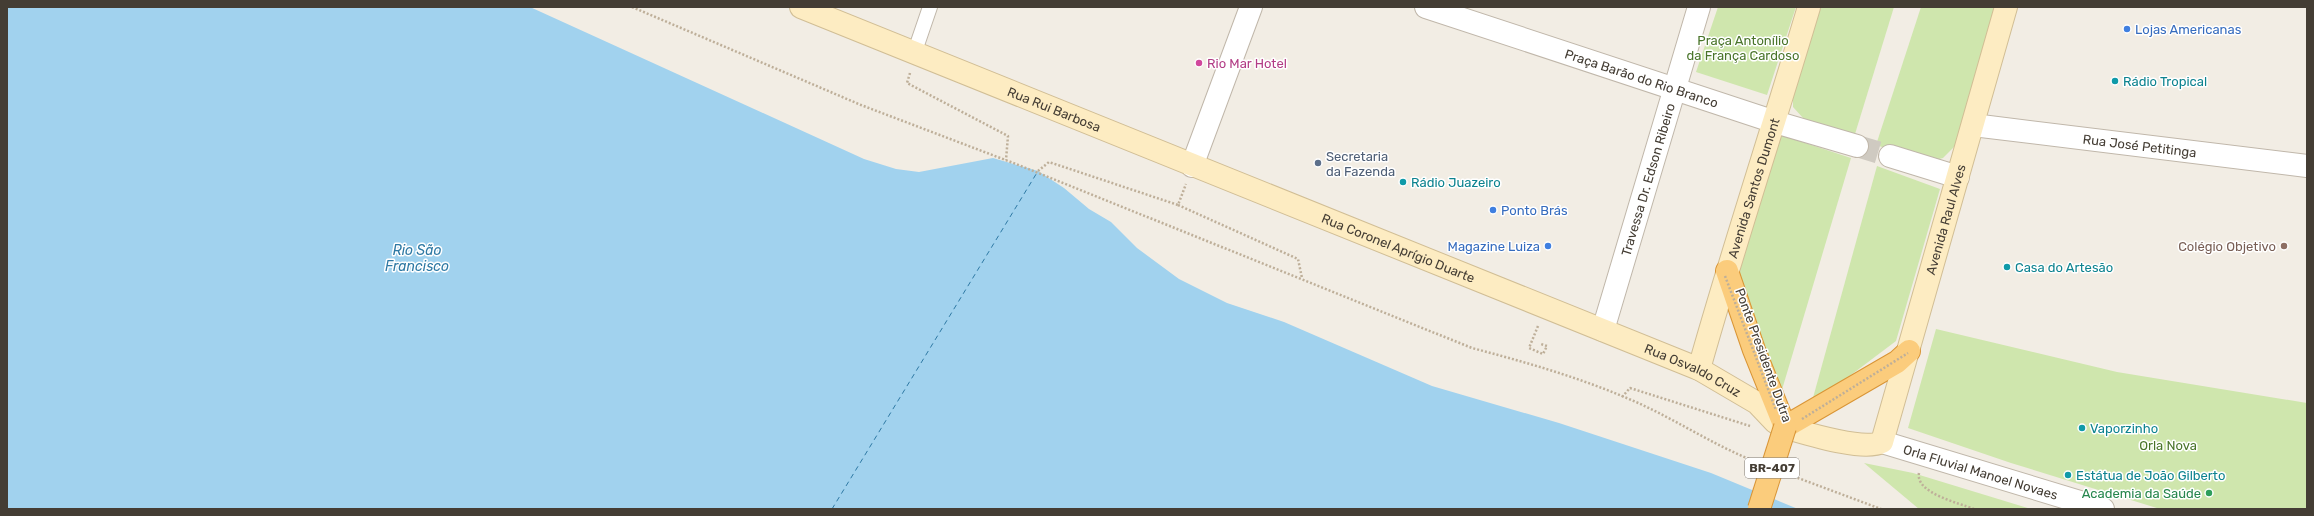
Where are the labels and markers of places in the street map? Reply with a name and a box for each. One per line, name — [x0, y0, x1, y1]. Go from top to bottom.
place label: Lojas Americanas — [2135, 22, 2242, 37]
marker: Lojas Americanas — [2122, 24, 2132, 34]
place label: Rio Mar Hotel — [1207, 56, 1287, 71]
marker: Rio Mar Hotel — [1194, 58, 1204, 68]
place label: Rádio Tropical — [2123, 74, 2207, 89]
marker: Rádio Tropical — [2110, 76, 2120, 86]
place label: Secretaria da Fazenda — [1326, 149, 1395, 179]
marker: Secretaria da Fazenda — [1313, 158, 1323, 168]
place label: Rádio Juazeiro — [1411, 175, 1501, 190]
marker: Rádio Juazeiro — [1398, 177, 1408, 187]
place label: Ponto Brás — [1501, 203, 1568, 218]
marker: Ponto Brás — [1488, 205, 1498, 215]
place label: Magazine Luiza — [1448, 239, 1540, 255]
place label: Colégio Objetivo — [2178, 239, 2276, 255]
marker: Magazine Luiza — [1543, 241, 1553, 251]
marker: Colégio Objetivo — [2279, 241, 2289, 251]
place label: Casa do Artesão — [2015, 260, 2113, 275]
marker: Casa do Artesão — [2002, 262, 2012, 272]
place label: Vaporzinho — [2090, 421, 2158, 436]
marker: Vaporzinho — [2077, 423, 2087, 433]
place label: Estátua de João Gilberto — [2076, 468, 2225, 483]
marker: Estátua de João Gilberto — [2063, 470, 2073, 480]
place label: Academia da Saúde — [2082, 486, 2201, 501]
marker: Academia da Saúde — [2204, 488, 2214, 498]

